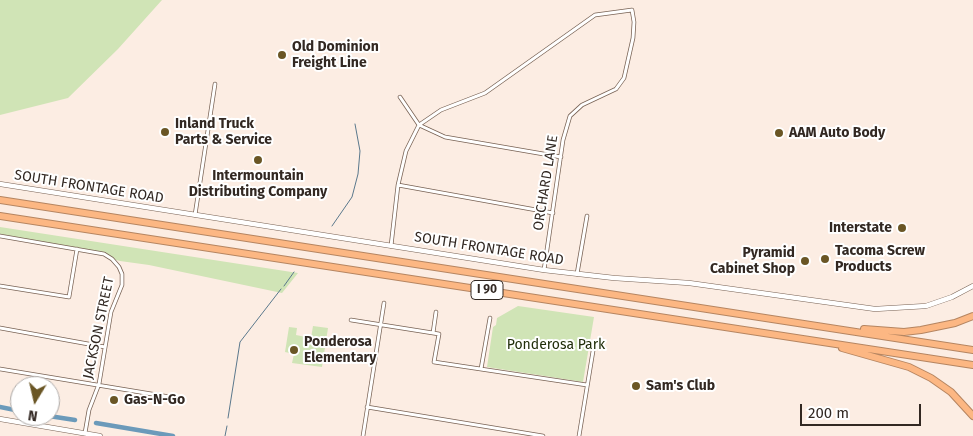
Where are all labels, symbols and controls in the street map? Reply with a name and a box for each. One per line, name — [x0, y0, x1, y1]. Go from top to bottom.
place label: Old Dominion Freight Line — [292, 39, 379, 72]
marker: Old Dominion Freight Line — [276, 49, 288, 61]
place label: Inland Truck Parts & Service — [175, 116, 272, 148]
place label: AAM Auto Body — [789, 125, 885, 141]
marker: Inland Truck Parts & Service — [159, 126, 171, 138]
marker: AAM Auto Body — [773, 127, 785, 139]
street label: ORCHARD LANE — [530, 134, 562, 232]
marker: Intermountain Distributing Company — [252, 154, 264, 166]
street label: SOUTH FRONTAGE ROAD — [13, 167, 165, 207]
place label: Intermountain Distributing Company — [189, 168, 327, 200]
place label: Interstate — [829, 220, 892, 236]
marker: Interstate — [896, 222, 908, 234]
street label: SOUTH FRONTAGE ROAD — [413, 229, 565, 269]
place label: Tacoma Screw Products — [835, 243, 925, 276]
place label: Pyramid Cabinet Shop — [710, 245, 795, 278]
marker: Tacoma Screw Products — [819, 253, 831, 265]
marker: Pyramid Cabinet Shop — [799, 255, 811, 267]
street label: JACKSON STREET — [80, 275, 118, 381]
road number: I 90 — [471, 280, 503, 300]
place label: Ponderosa Elementary — [304, 334, 376, 367]
park label: Ponderosa Park — [507, 337, 605, 353]
marker: Ponderosa Elementary — [288, 344, 300, 356]
north arrow — [10, 376, 60, 426]
place label: Sam's Club — [646, 378, 715, 394]
marker: Sam's Club — [630, 380, 642, 392]
place label: Gas-N-Go — [124, 392, 185, 408]
marker: Gas-N-Go — [108, 394, 120, 406]
scale bar — [803, 394, 924, 426]
text: 200 m — [808, 404, 849, 422]
text: N — [27, 406, 39, 424]

